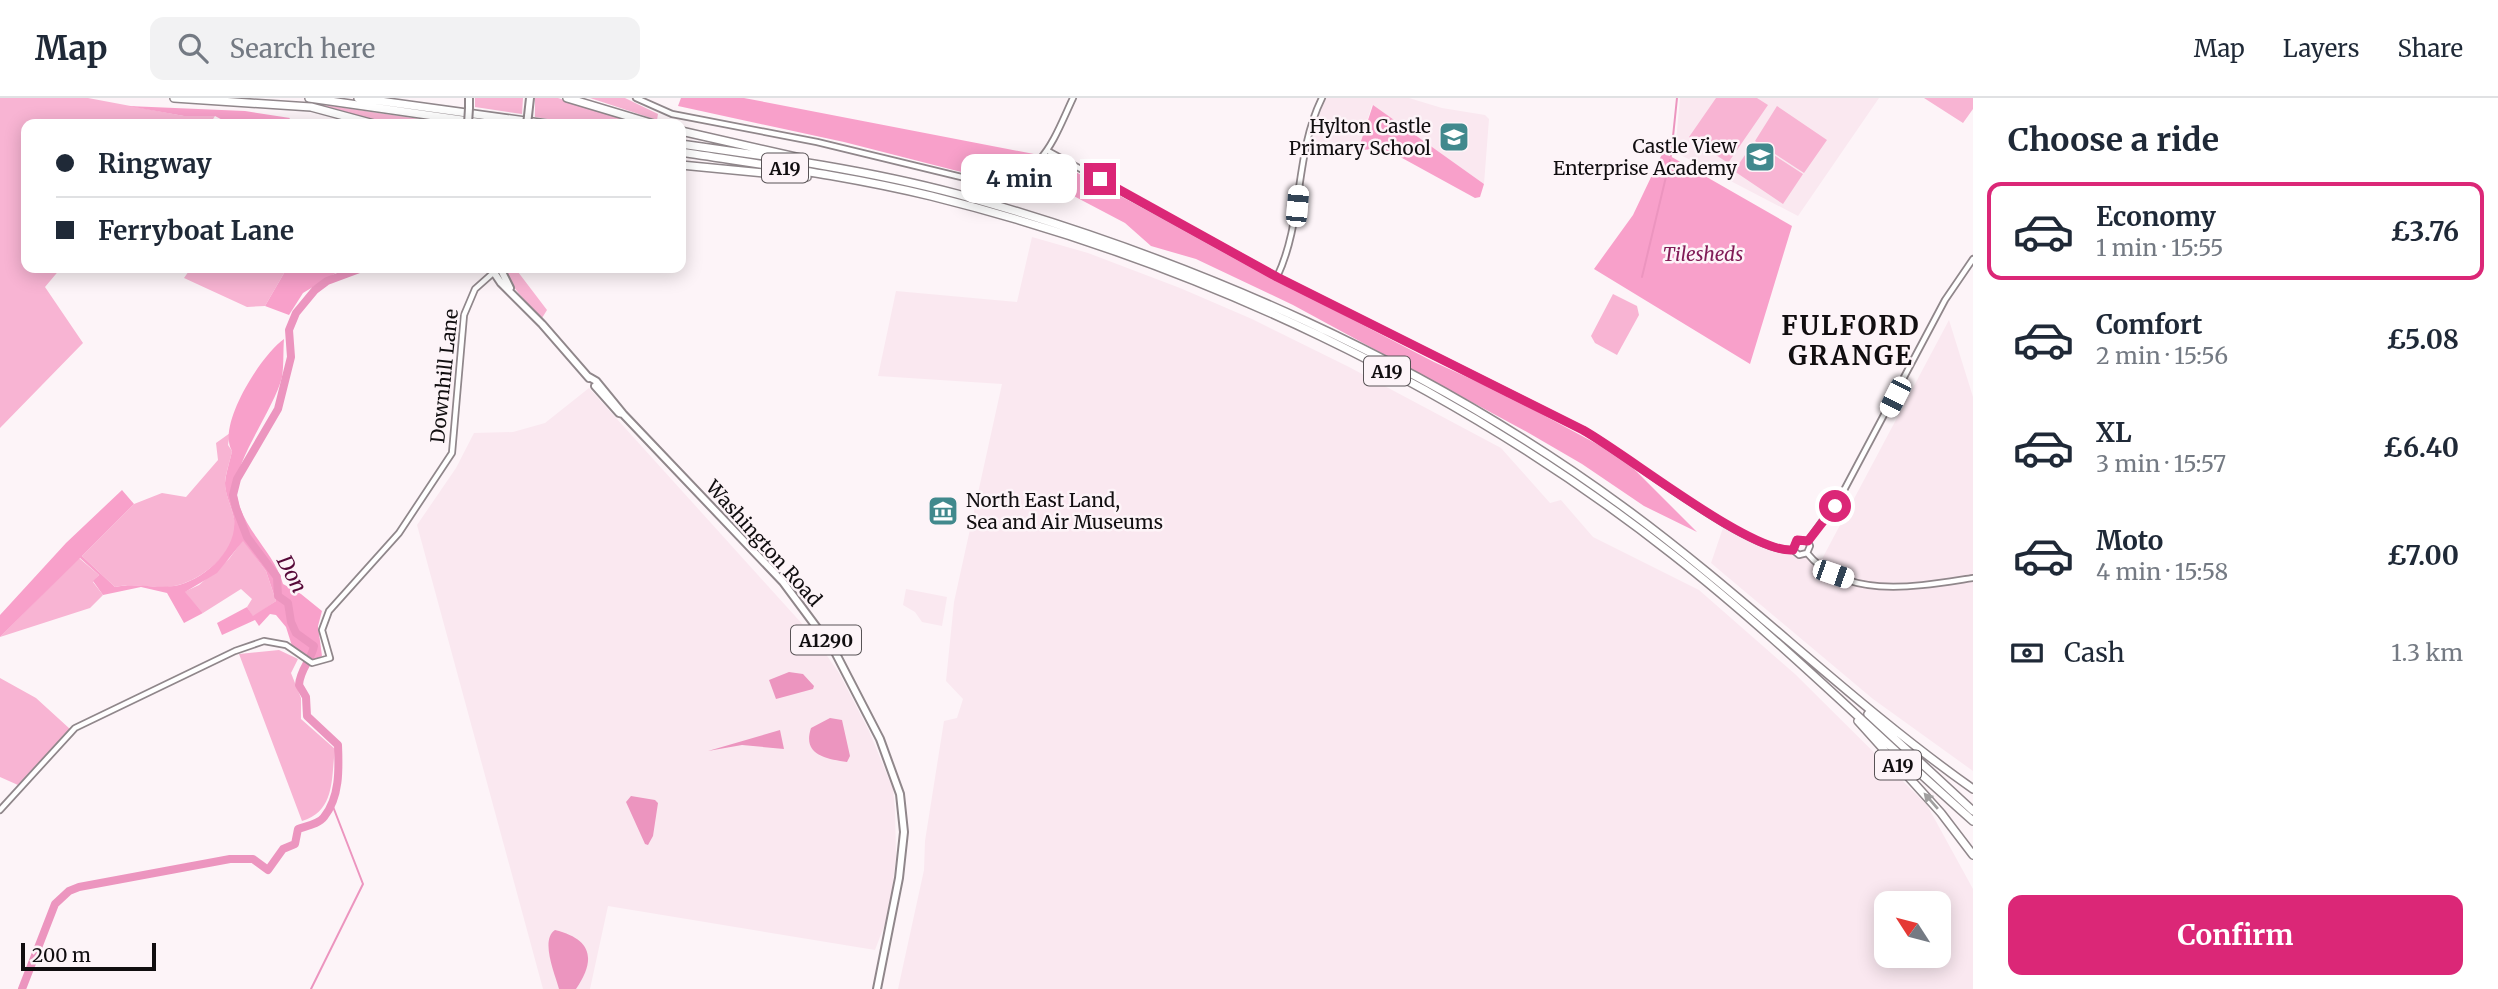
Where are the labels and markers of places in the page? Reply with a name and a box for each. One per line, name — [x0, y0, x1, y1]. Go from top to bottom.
place label: Hylton Castle Primary School — [1289, 114, 1431, 160]
school or university icon: Hylton Castle Primary School — [1437, 120, 1471, 154]
place label: Castle View Enterprise Academy — [1553, 134, 1738, 180]
school or university icon: Castle View Enterprise Academy — [1743, 140, 1777, 174]
place label: North East Land, Sea and Air Museums — [966, 488, 1163, 534]
museum icon: North East Land, Sea and Air Museums — [926, 494, 960, 528]

